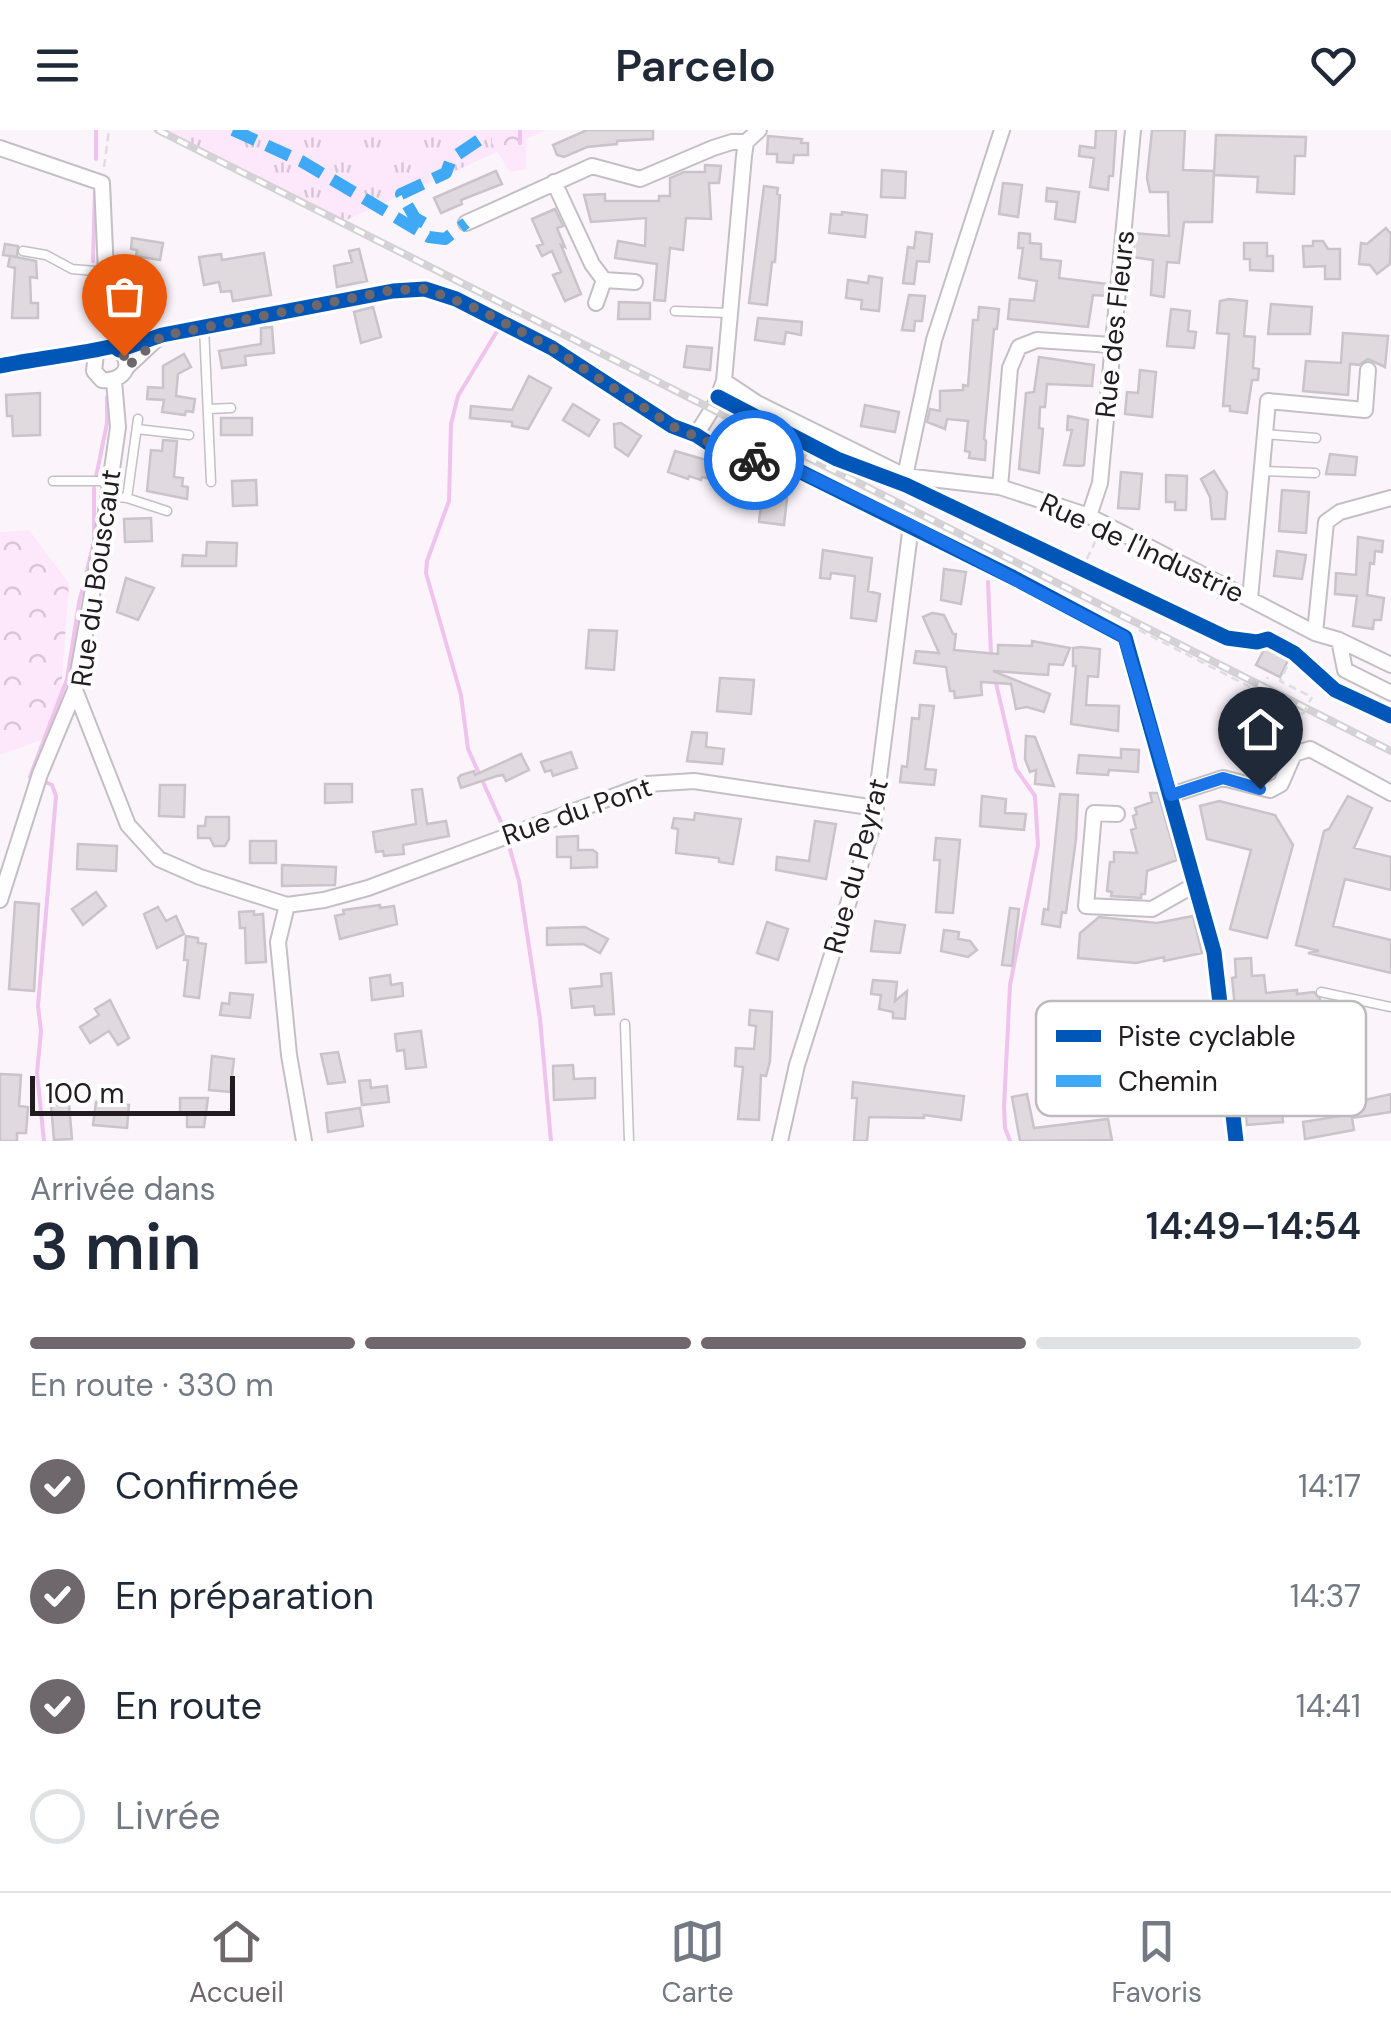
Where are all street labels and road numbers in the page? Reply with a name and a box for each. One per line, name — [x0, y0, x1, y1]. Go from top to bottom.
street label: Rue des Fleurs — [1087, 228, 1143, 420]
street label: Rue du Bouscaut — [62, 467, 130, 689]
street label: Rue de l'Industrie — [1034, 484, 1250, 612]
street label: Rue du Pont — [497, 768, 657, 854]
street label: Rue du Peyrat — [815, 774, 897, 958]

